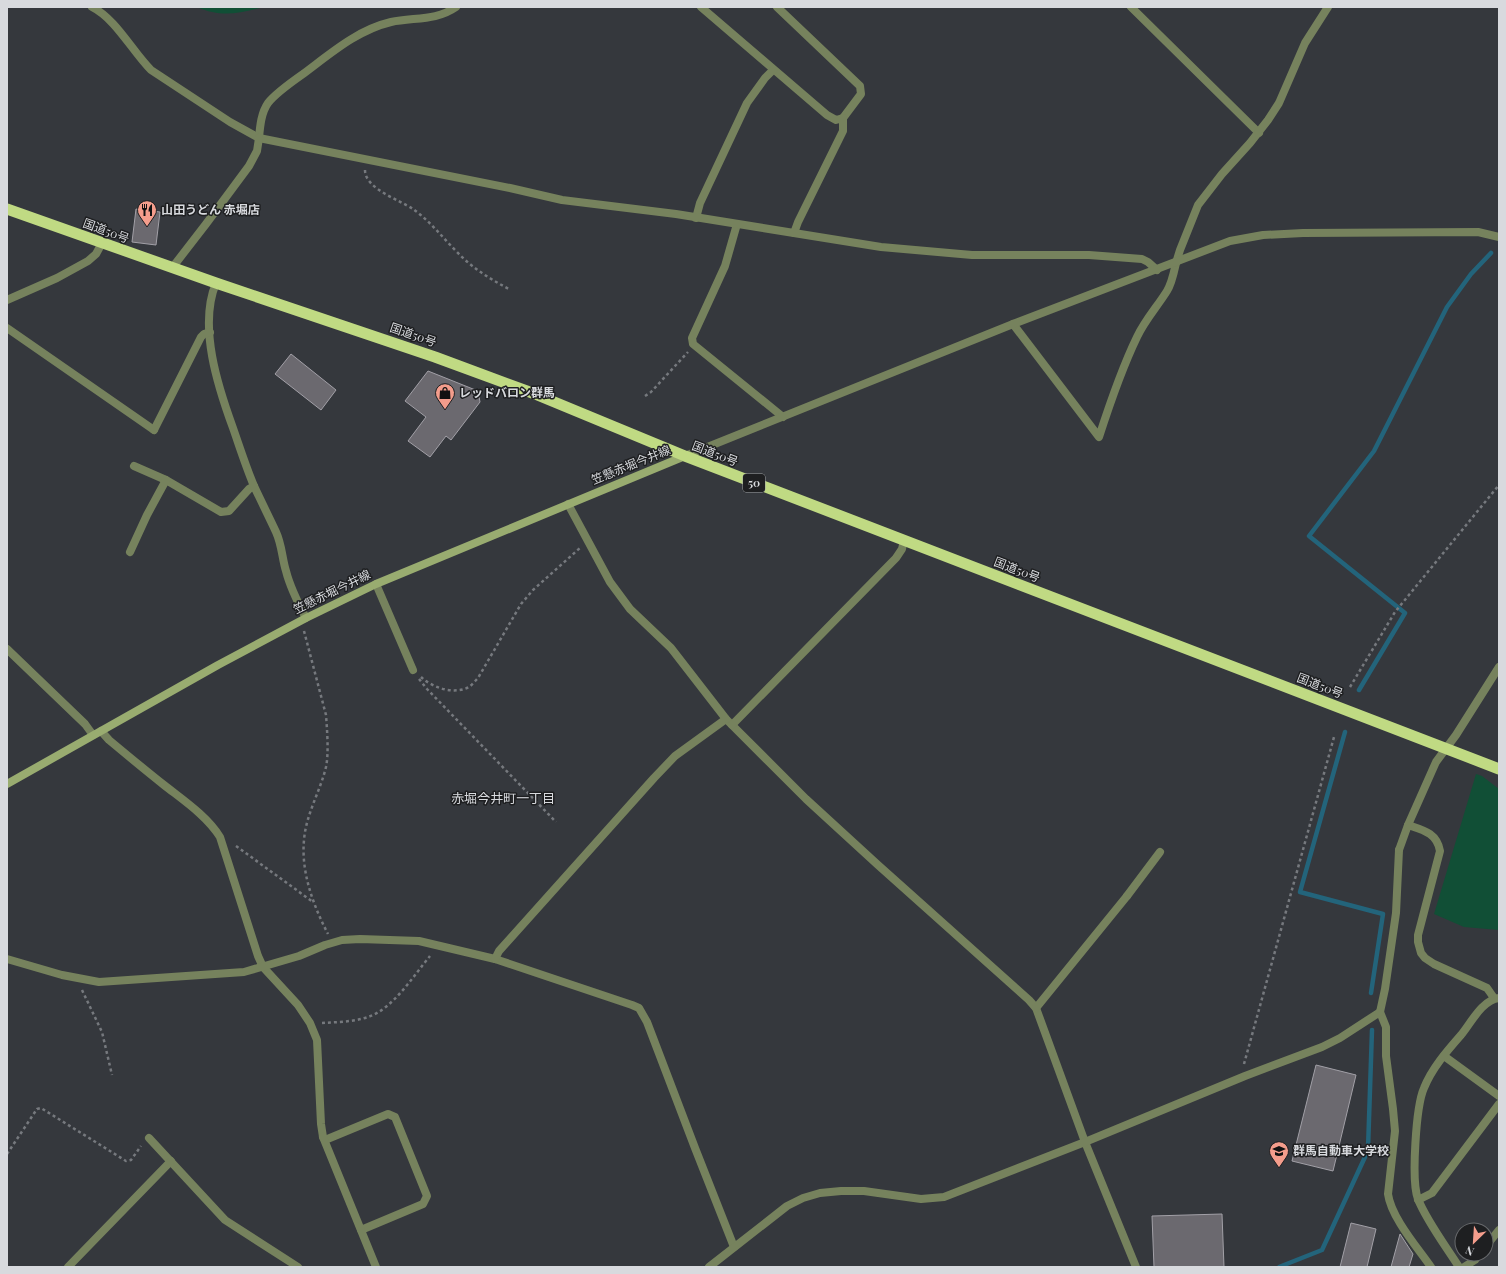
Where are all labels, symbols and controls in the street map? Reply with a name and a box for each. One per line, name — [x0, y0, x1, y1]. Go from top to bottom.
restaurant icon: 山田うどん 赤堀店 — [136, 199, 158, 227]
place label: 山田うどん 赤堀店 — [161, 201, 260, 217]
street label: 国道50号 — [81, 214, 132, 246]
street label: 国道50号 — [388, 319, 439, 349]
shop icon: レッドバロン群馬 — [434, 382, 456, 410]
place label: レッドバロン群馬 — [459, 384, 555, 400]
street label: 国道50号 — [690, 437, 741, 469]
street label: 笠懸赤堀今井線 — [589, 441, 673, 487]
road number: 50 — [743, 474, 765, 492]
street label: 国道50号 — [992, 553, 1043, 585]
street label: 笠懸赤堀今井線 — [290, 565, 373, 617]
street label: 国道50号 — [1295, 669, 1346, 701]
district label: 赤堀今井町一丁目 — [451, 789, 555, 806]
school or university icon: 群馬自動車大学校 — [1268, 1140, 1290, 1168]
place label: 群馬自動車大学校 — [1293, 1142, 1389, 1158]
north arrow — [1454, 1222, 1494, 1262]
text: N — [1463, 1243, 1476, 1260]

